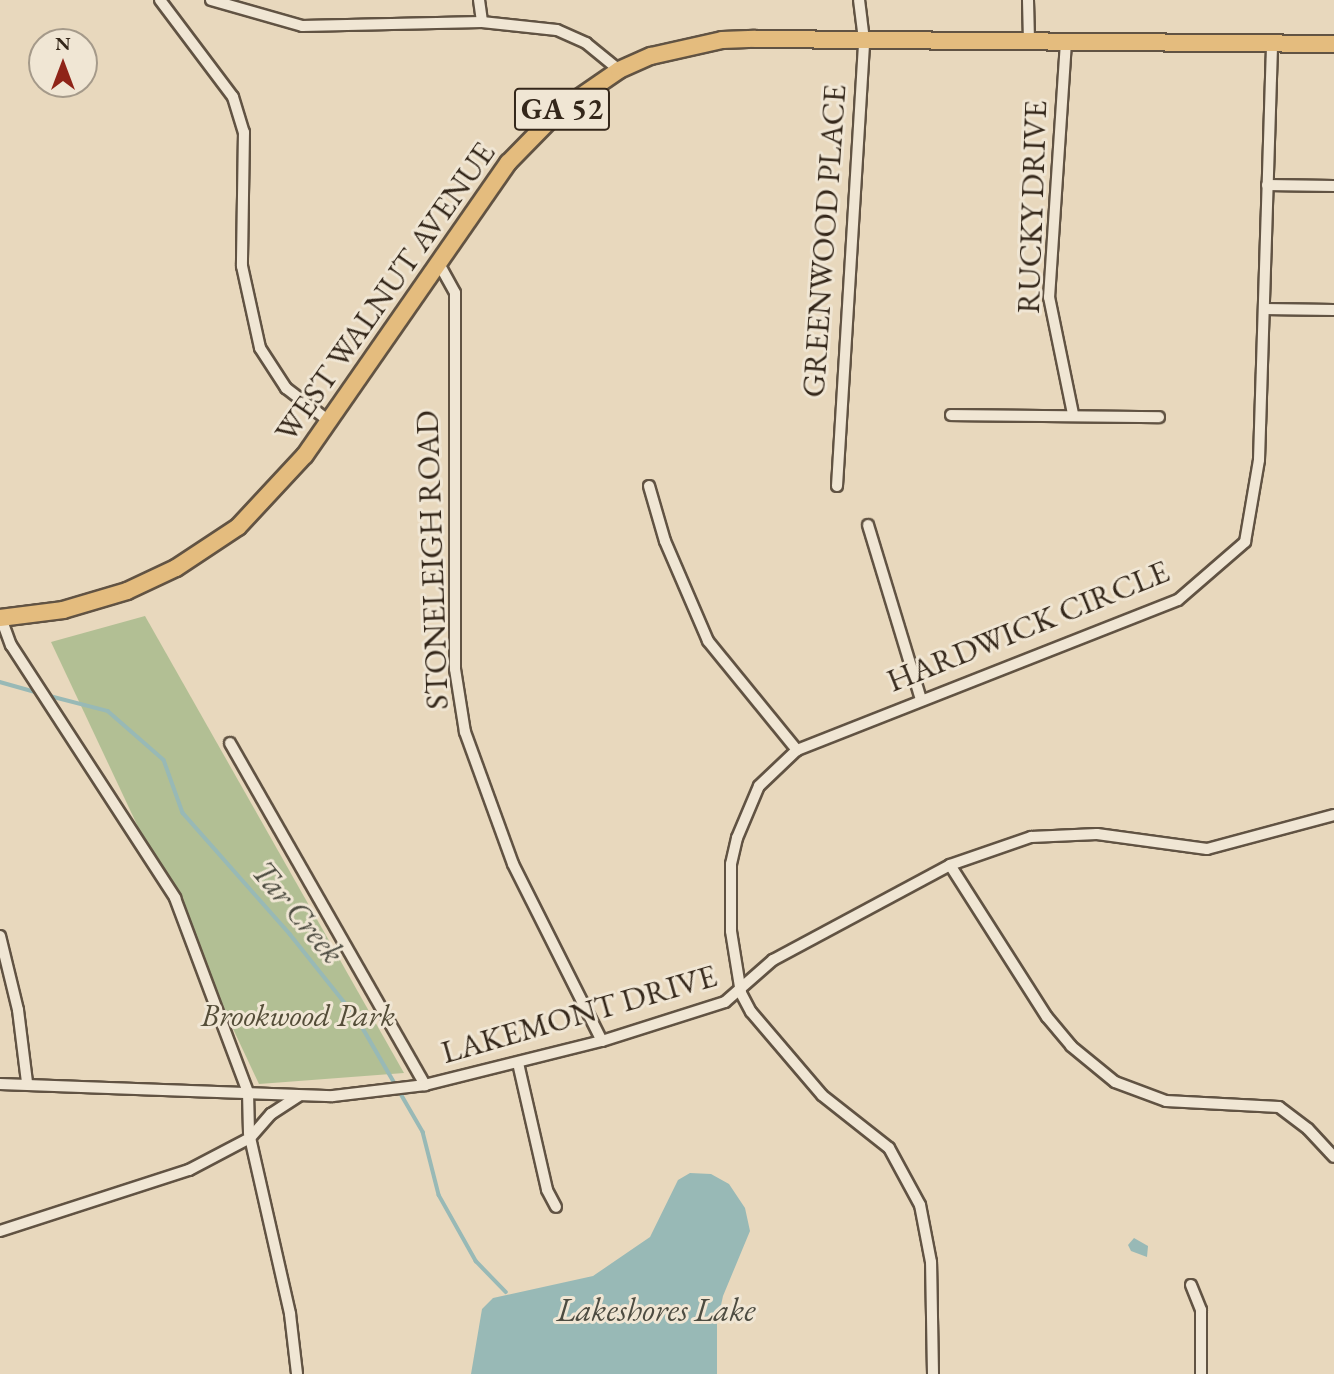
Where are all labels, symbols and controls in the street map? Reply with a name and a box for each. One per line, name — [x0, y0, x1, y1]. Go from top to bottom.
north arrow — [28, 28, 98, 98]
text: N — [55, 31, 71, 56]
road number: GA 52 — [513, 82, 611, 136]
street label: GREENWOOD PLACE — [794, 83, 854, 399]
street label: RUCKY DRIVE — [1009, 100, 1055, 314]
street label: WEST WALNUT AVENUE — [267, 135, 503, 449]
street label: STONELEIGH ROAD — [408, 410, 456, 710]
street label: HARDWICK CIRCLE — [881, 552, 1175, 700]
water label: Tar Creek — [243, 852, 353, 972]
street label: LAKEMONT DRIVE — [437, 956, 721, 1072]
park label: Brookwood Park — [201, 996, 395, 1034]
water label: Lakeshores Lake — [557, 1290, 755, 1330]

